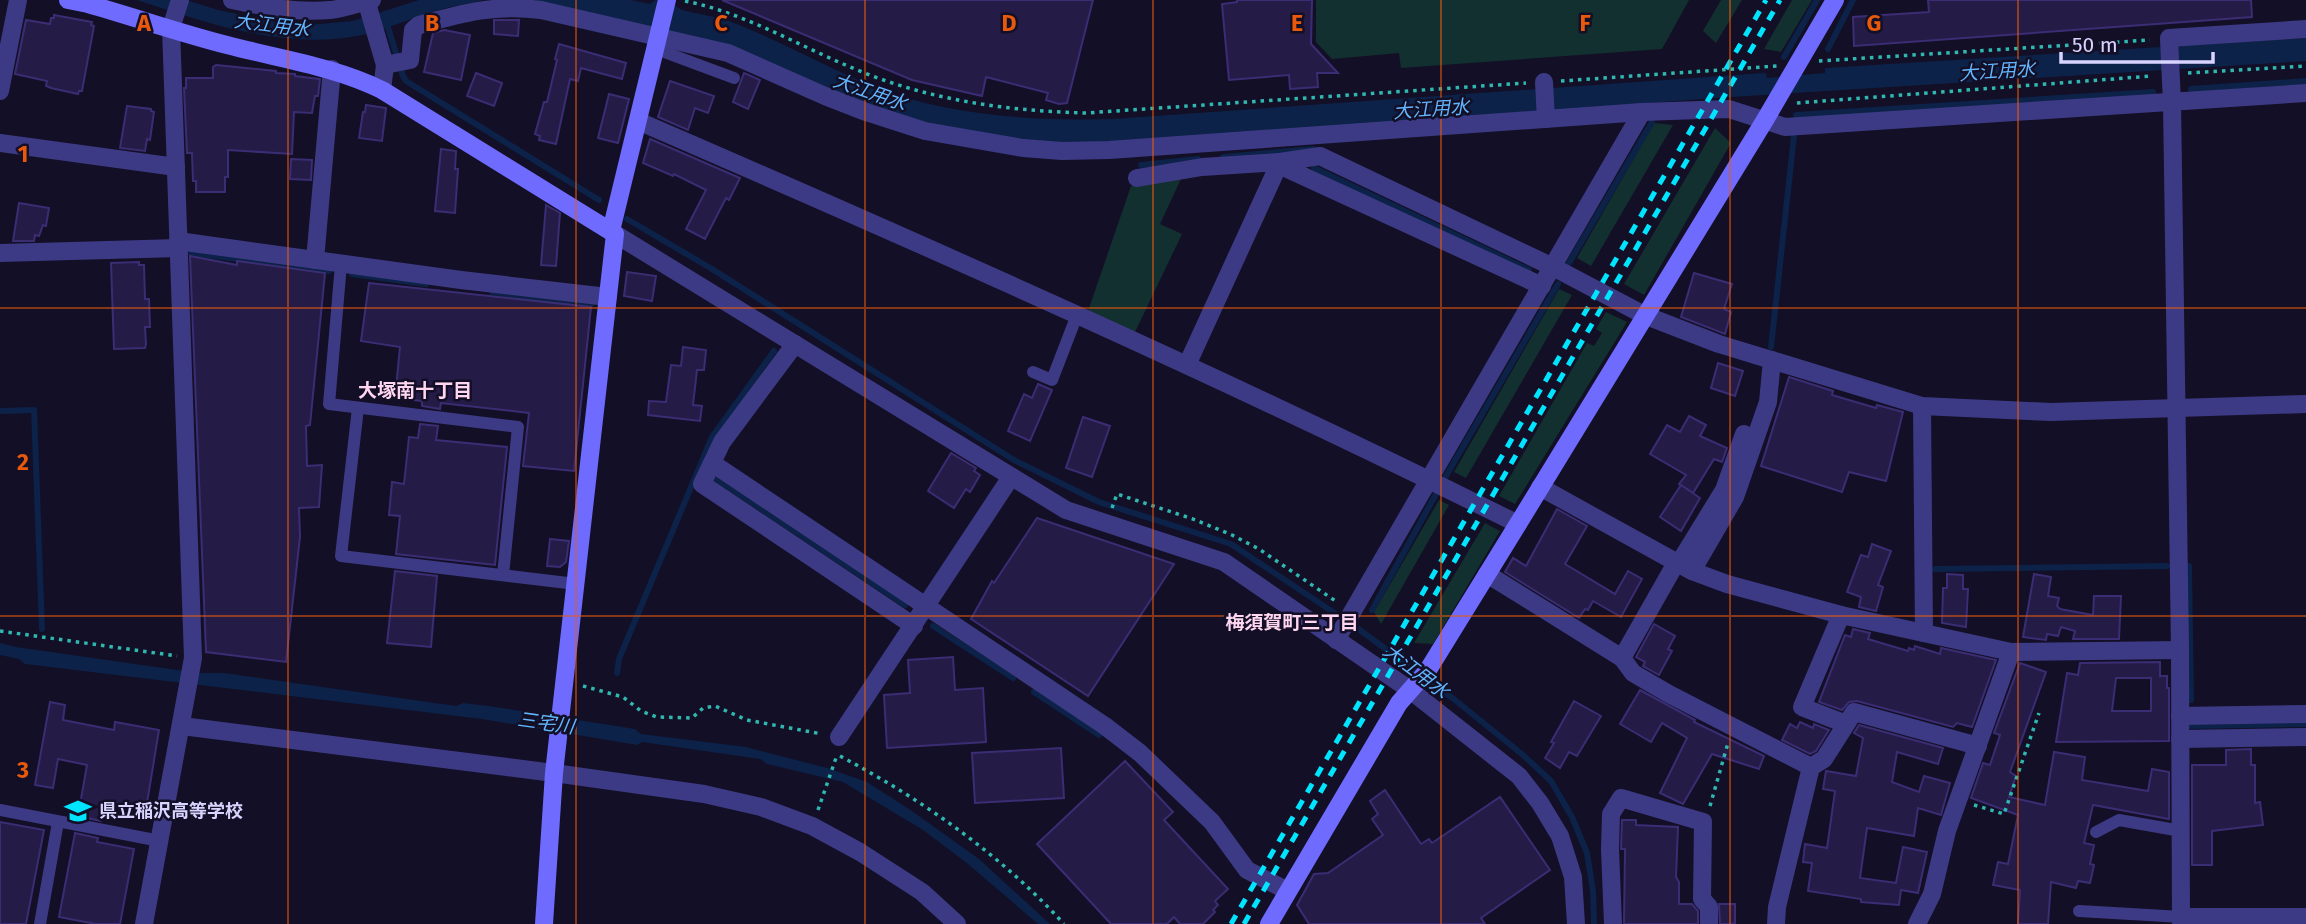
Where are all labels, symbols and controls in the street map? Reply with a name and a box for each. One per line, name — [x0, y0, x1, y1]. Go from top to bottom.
text: A — [136, 9, 151, 37]
water label: 大江用水 — [233, 9, 313, 41]
text: B — [425, 9, 439, 37]
text: C — [714, 9, 728, 37]
text: D — [1002, 9, 1017, 37]
text: E — [1291, 9, 1303, 37]
text: F — [1579, 9, 1591, 37]
text: G — [1867, 9, 1881, 37]
scale bar — [2061, 21, 2213, 65]
text: 50 m — [2072, 32, 2118, 58]
water label: 大江用水 — [1958, 57, 2038, 85]
water label: 大江用水 — [830, 69, 912, 116]
water label: 大江用水 — [1392, 95, 1472, 123]
text: 1 — [18, 140, 28, 168]
district label: 大塚南十丁目 — [358, 379, 472, 402]
text: 2 — [17, 448, 29, 476]
district label: 梅須賀町三丁目 — [1225, 611, 1359, 634]
water label: 大江用水 — [1379, 639, 1455, 704]
water label: 三宅川 — [516, 708, 578, 739]
text: 3 — [16, 756, 29, 784]
school or university icon: 県立稲沢高等学校 — [63, 796, 93, 826]
place label: 県立稲沢高等学校 — [99, 800, 243, 822]

